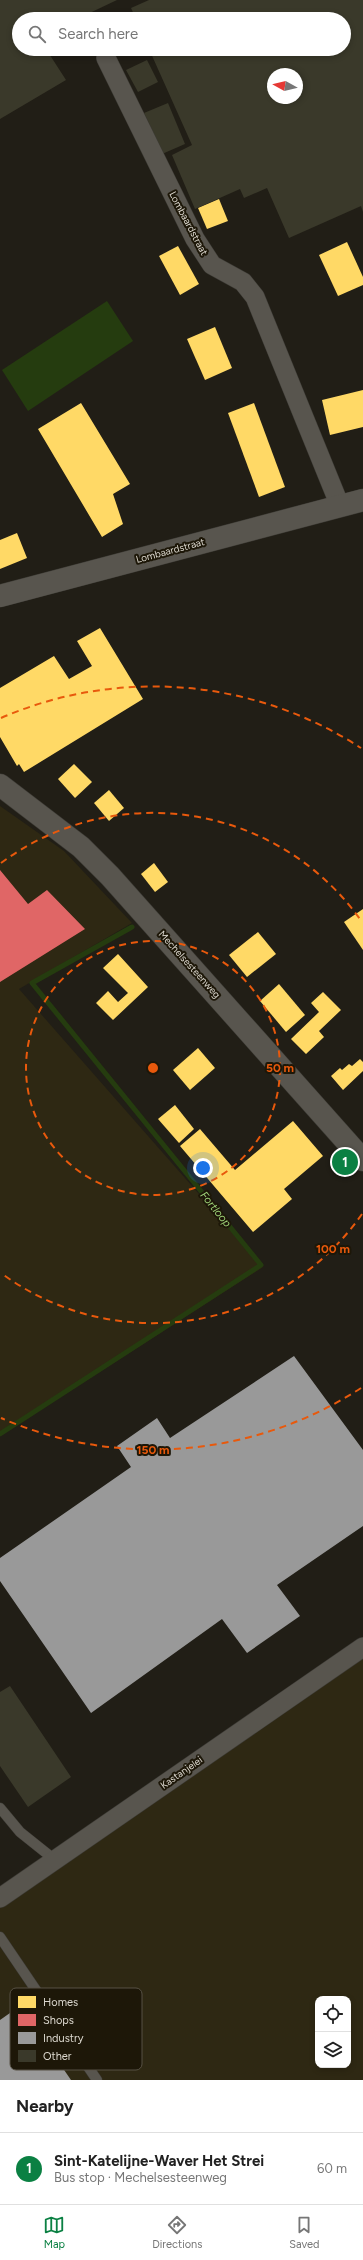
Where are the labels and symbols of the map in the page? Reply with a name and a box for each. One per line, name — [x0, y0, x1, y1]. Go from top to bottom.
north arrow — [267, 68, 303, 104]
street label: Lombaardstraat — [166, 189, 211, 258]
street label: Lombaardstraat — [134, 535, 206, 566]
street label: Mechelsesteenweg — [156, 928, 224, 1001]
centre of rings — [146, 1061, 160, 1075]
text: 50 m — [266, 1061, 294, 1075]
pin: 1 — [332, 1147, 358, 1177]
your location — [193, 1158, 213, 1178]
water label: Fortloop — [197, 1189, 234, 1230]
text: 100 m — [316, 1242, 350, 1256]
text: 150 m — [136, 1443, 170, 1457]
street label: Kastanjelei — [158, 1753, 205, 1792]
legend — [10, 1988, 142, 2070]
text: Homes — [43, 1996, 78, 2009]
text: Shops — [43, 2014, 74, 2027]
text: Industry — [43, 2032, 84, 2045]
text: Other — [43, 2050, 72, 2063]

